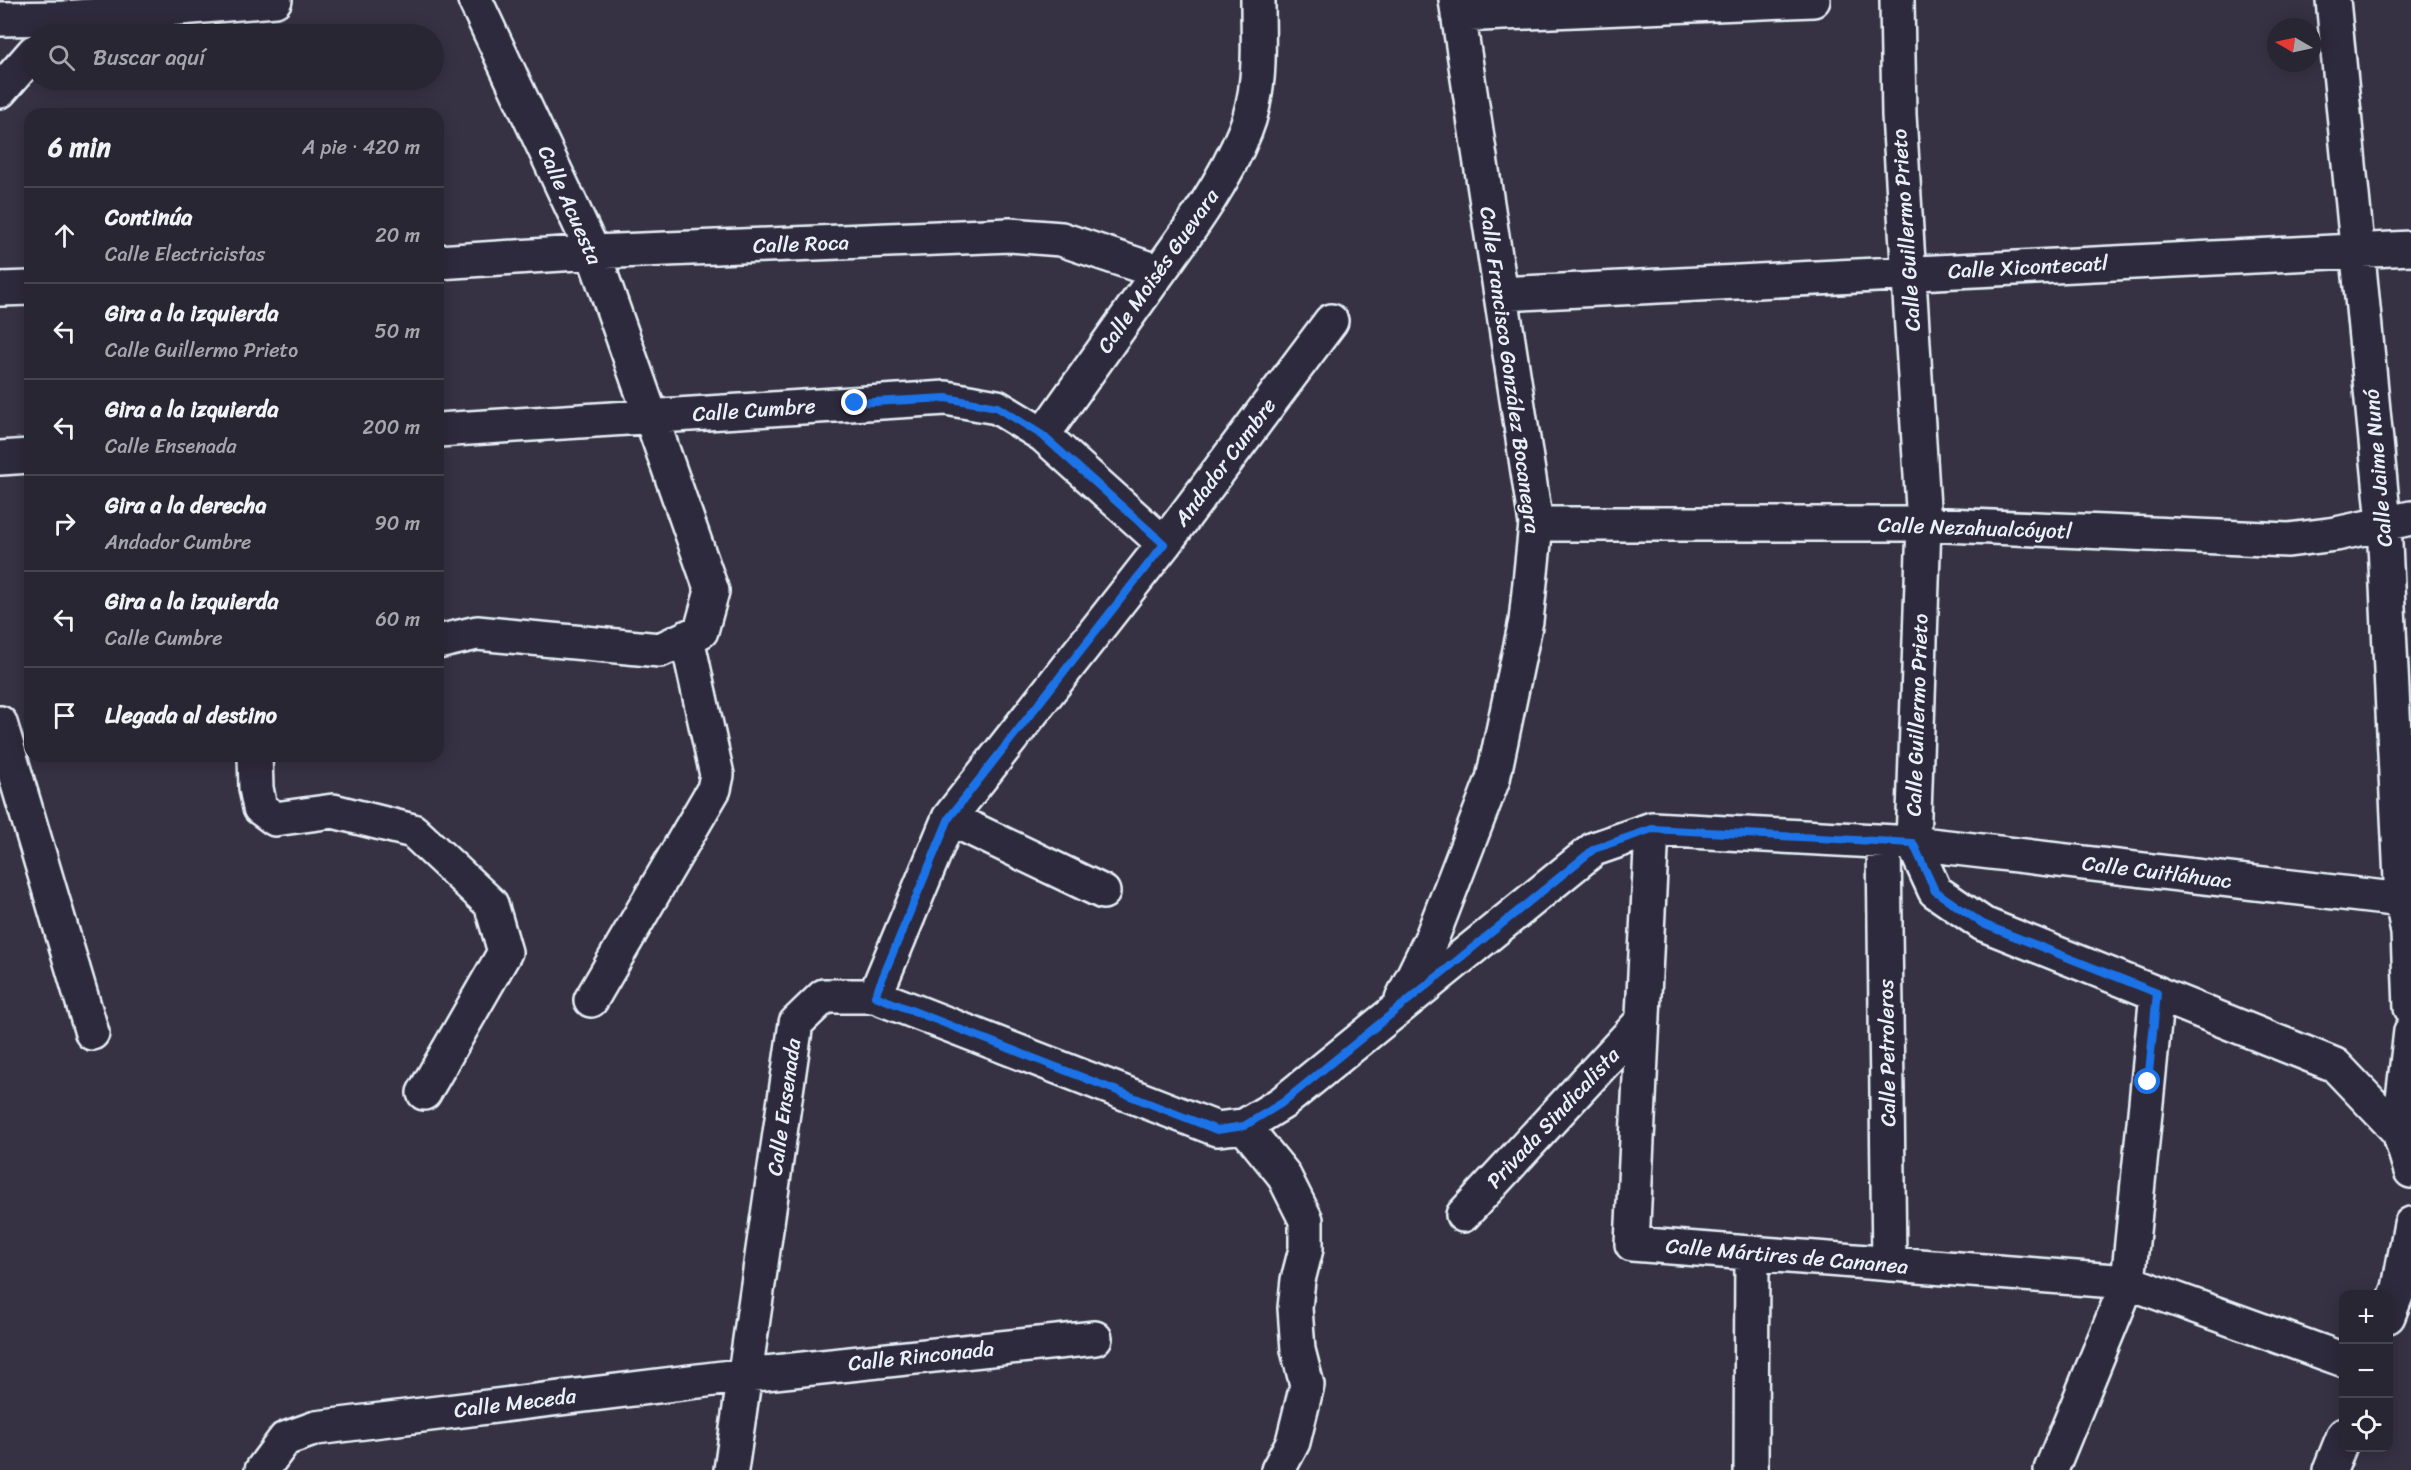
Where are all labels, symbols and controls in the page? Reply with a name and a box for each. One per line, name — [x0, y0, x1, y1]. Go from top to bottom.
north arrow — [2267, 18, 2321, 72]
search box — [24, 24, 444, 90]
text: Buscar aquí — [93, 38, 205, 77]
icon: search — [45, 41, 78, 74]
text: 6 min — [48, 124, 111, 170]
street label: Calle Guillermo Prieto — [1880, 127, 1932, 333]
text: A pie · 420 m — [302, 130, 420, 165]
street label: Calle Acuesta — [527, 139, 613, 271]
street label: Calle Moisés Guevara — [1087, 180, 1230, 362]
text: Continúa — [105, 198, 192, 237]
street label: Calle Francisco González Bocanegra — [1468, 204, 1552, 536]
text: 20 m — [375, 218, 420, 253]
icon: ahead — [48, 219, 81, 252]
street label: Calle Roca — [752, 223, 850, 265]
text: Calle Electricistas — [105, 237, 265, 272]
street label: Calle Xicontecatl — [1947, 244, 2110, 290]
text: Gira a la izquierda — [105, 294, 278, 333]
text: 50 m — [375, 314, 420, 349]
icon: left — [48, 315, 81, 348]
text: Calle Guillermo Prieto — [105, 333, 298, 368]
street label: Calle Cumbre — [691, 387, 817, 433]
street label: Calle Jaime Nunó — [2352, 387, 2404, 549]
route end — [841, 389, 867, 415]
street label: Andador Cumbre — [1163, 389, 1287, 536]
text: Gira a la izquierda — [105, 390, 278, 429]
text: 200 m — [363, 410, 420, 445]
icon: left — [48, 411, 81, 444]
text: Calle Ensenada — [105, 429, 237, 464]
text: Gira a la derecha — [105, 486, 266, 525]
text: 90 m — [375, 506, 420, 541]
street label: Calle Nezahualcóyotl — [1877, 506, 2074, 550]
icon: right — [48, 507, 81, 540]
text: Andador Cumbre — [105, 525, 251, 560]
text: Gira a la izquierda — [105, 582, 278, 621]
text: 60 m — [375, 602, 420, 637]
icon: left — [48, 603, 81, 636]
street label: Calle Guillermo Prieto — [1894, 613, 1940, 817]
text: Calle Cumbre — [105, 621, 222, 656]
text: Llegada al destino — [105, 696, 277, 735]
icon: arrive — [48, 699, 81, 732]
street label: Calle Cuitláhuac — [2080, 844, 2234, 900]
street label: Calle Petroleros — [1867, 979, 1907, 1127]
street label: Calle Ensenada — [756, 1035, 812, 1178]
street label: Privada Sindicalista — [1477, 1038, 1630, 1198]
route start — [2134, 1068, 2160, 1094]
street label: Calle Mártires de Cananea — [1664, 1226, 1910, 1286]
map controls — [2339, 1290, 2393, 1452]
button: + — [2339, 1290, 2393, 1344]
street label: Calle Rinconada — [846, 1329, 996, 1383]
button: − — [2339, 1344, 2393, 1398]
street label: Calle Meceda — [452, 1377, 579, 1429]
button: locate — [2339, 1398, 2393, 1452]

